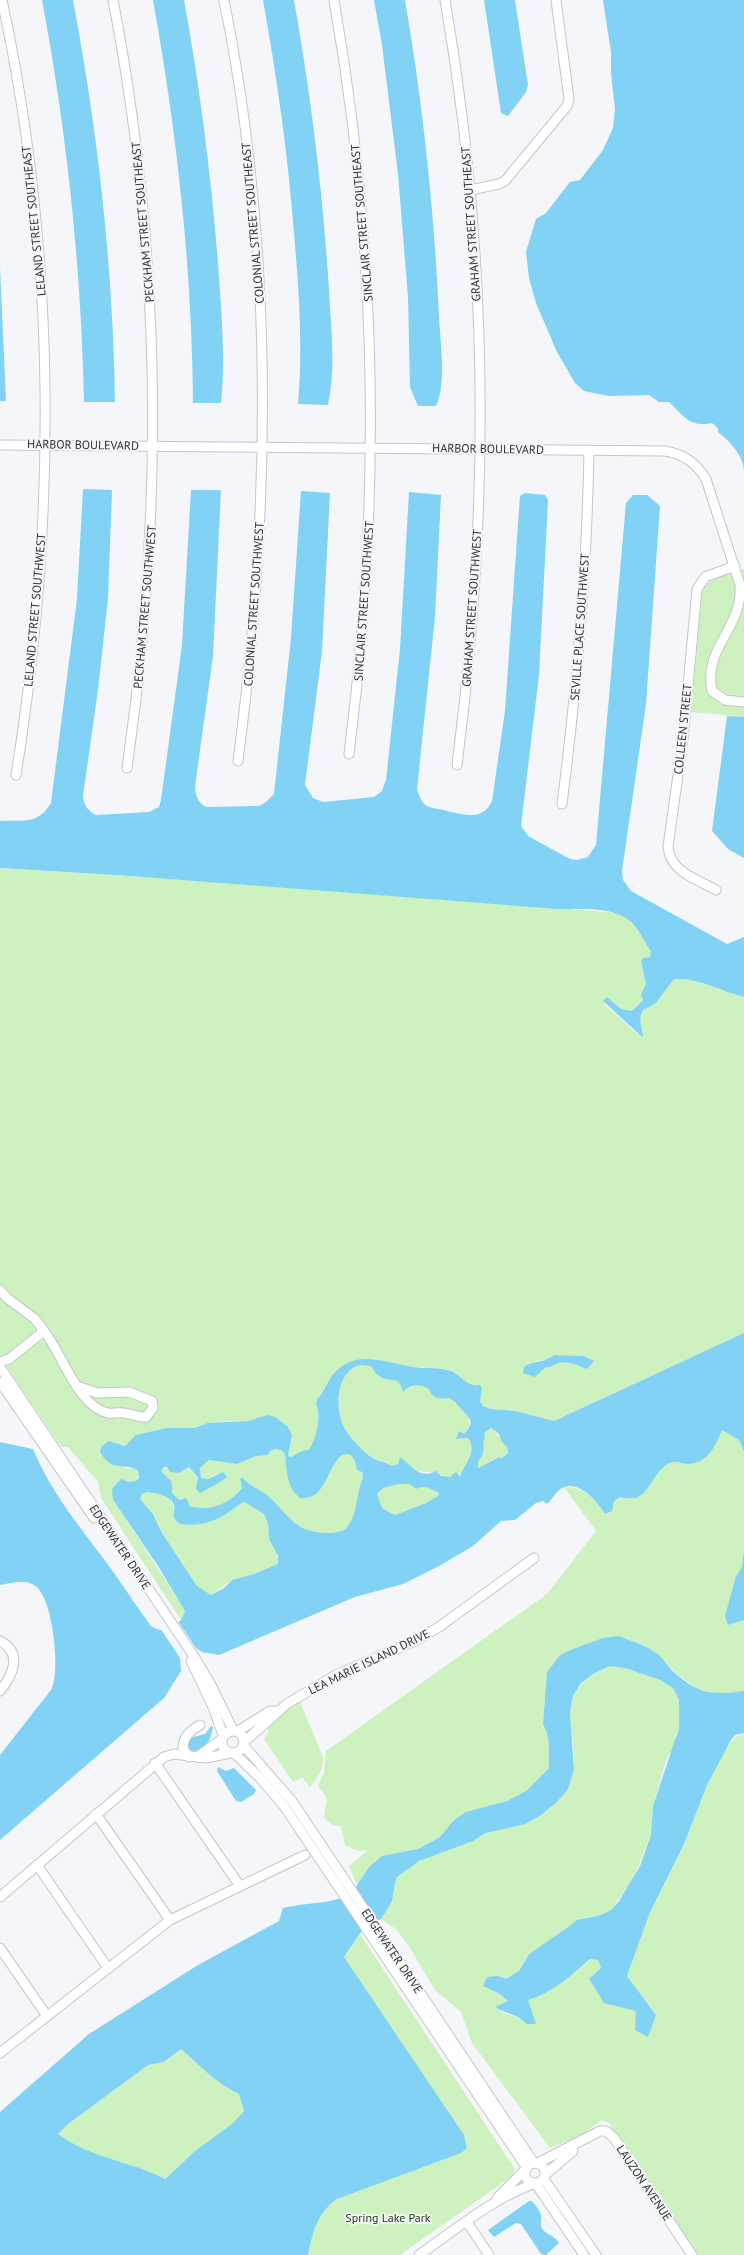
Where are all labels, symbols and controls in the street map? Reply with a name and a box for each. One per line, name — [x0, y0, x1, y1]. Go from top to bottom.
street label: PECKHAM STREET SOUTHEAST — [128, 141, 157, 303]
street label: COLONIAL STREET SOUTHEAST — [238, 141, 267, 304]
street label: SINCLAIR STREET SOUTHEAST — [347, 143, 376, 302]
street label: LELAND STREET SOUTHEAST — [18, 145, 49, 297]
street label: GRAHAM STREET SOUTHEAST — [458, 146, 483, 302]
street label: HARBOR BOULEVARD — [27, 436, 139, 453]
street label: HARBOR BOULEVARD — [432, 440, 544, 457]
street label: SINCLAIR STREET SOUTHWEST — [350, 520, 377, 682]
street label: COLONIAL STREET SOUTHWEST — [240, 521, 267, 687]
street label: PECKHAM STREET SOUTHWEST — [130, 524, 159, 689]
street label: GRAHAM STREET SOUTHWEST — [459, 528, 485, 687]
street label: LELAND STREET SOUTHWEST — [20, 532, 49, 687]
street label: SEVILLE PLACE SOUTHWEST — [567, 552, 592, 701]
street label: COLLEEN STREET — [670, 683, 695, 775]
street label: EDGEWATER DRIVE — [87, 1501, 154, 1592]
street label: LEA MARIE ISLAND DRIVE — [306, 1626, 432, 1697]
street label: EDGEWATER DRIVE — [359, 1905, 426, 1996]
street label: LAUZON AVENUE — [613, 2142, 675, 2224]
park label: Spring Lake Park — [345, 2210, 431, 2225]

